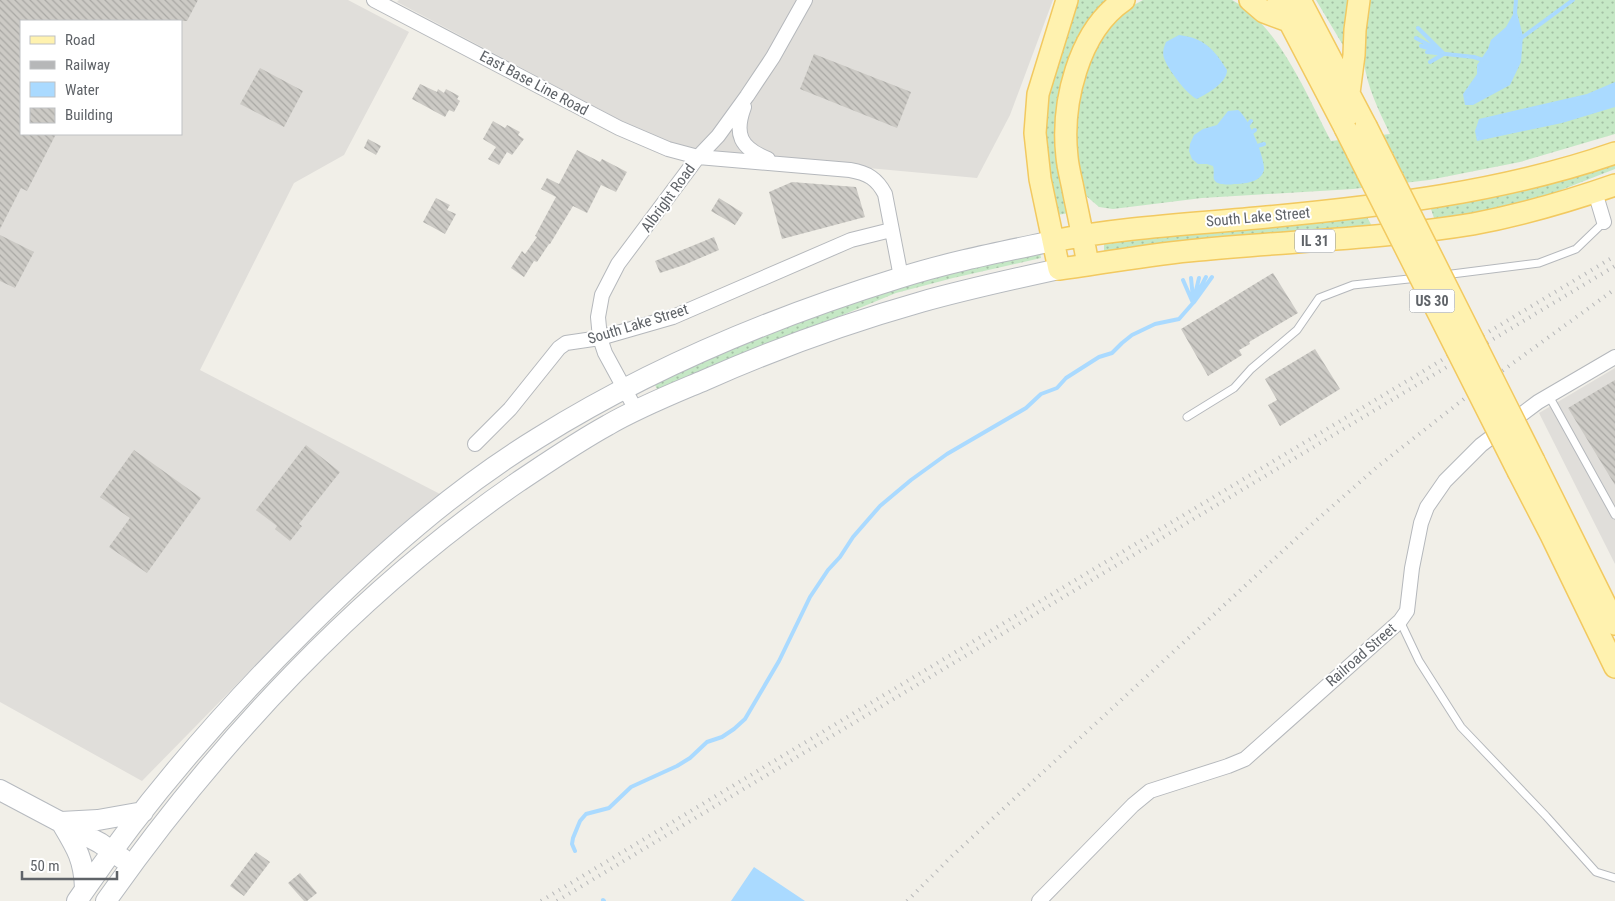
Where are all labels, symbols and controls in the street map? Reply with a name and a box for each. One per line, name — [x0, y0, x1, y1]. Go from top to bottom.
legend — [20, 20, 182, 135]
text: Road — [65, 31, 95, 49]
street label: East Base Line Road — [477, 47, 591, 119]
text: Railway — [65, 56, 110, 74]
text: Water — [65, 81, 100, 99]
text: Building — [65, 106, 113, 124]
street label: Albright Road — [637, 160, 699, 236]
street label: South Lake Street — [1205, 203, 1311, 231]
road number: IL 31 — [1295, 230, 1335, 252]
road number: US 30 — [1410, 290, 1454, 312]
street label: South Lake Street — [586, 300, 690, 348]
street label: Railroad Street — [1322, 620, 1400, 690]
scale bar — [22, 848, 118, 880]
text: 50 m — [30, 857, 60, 875]

